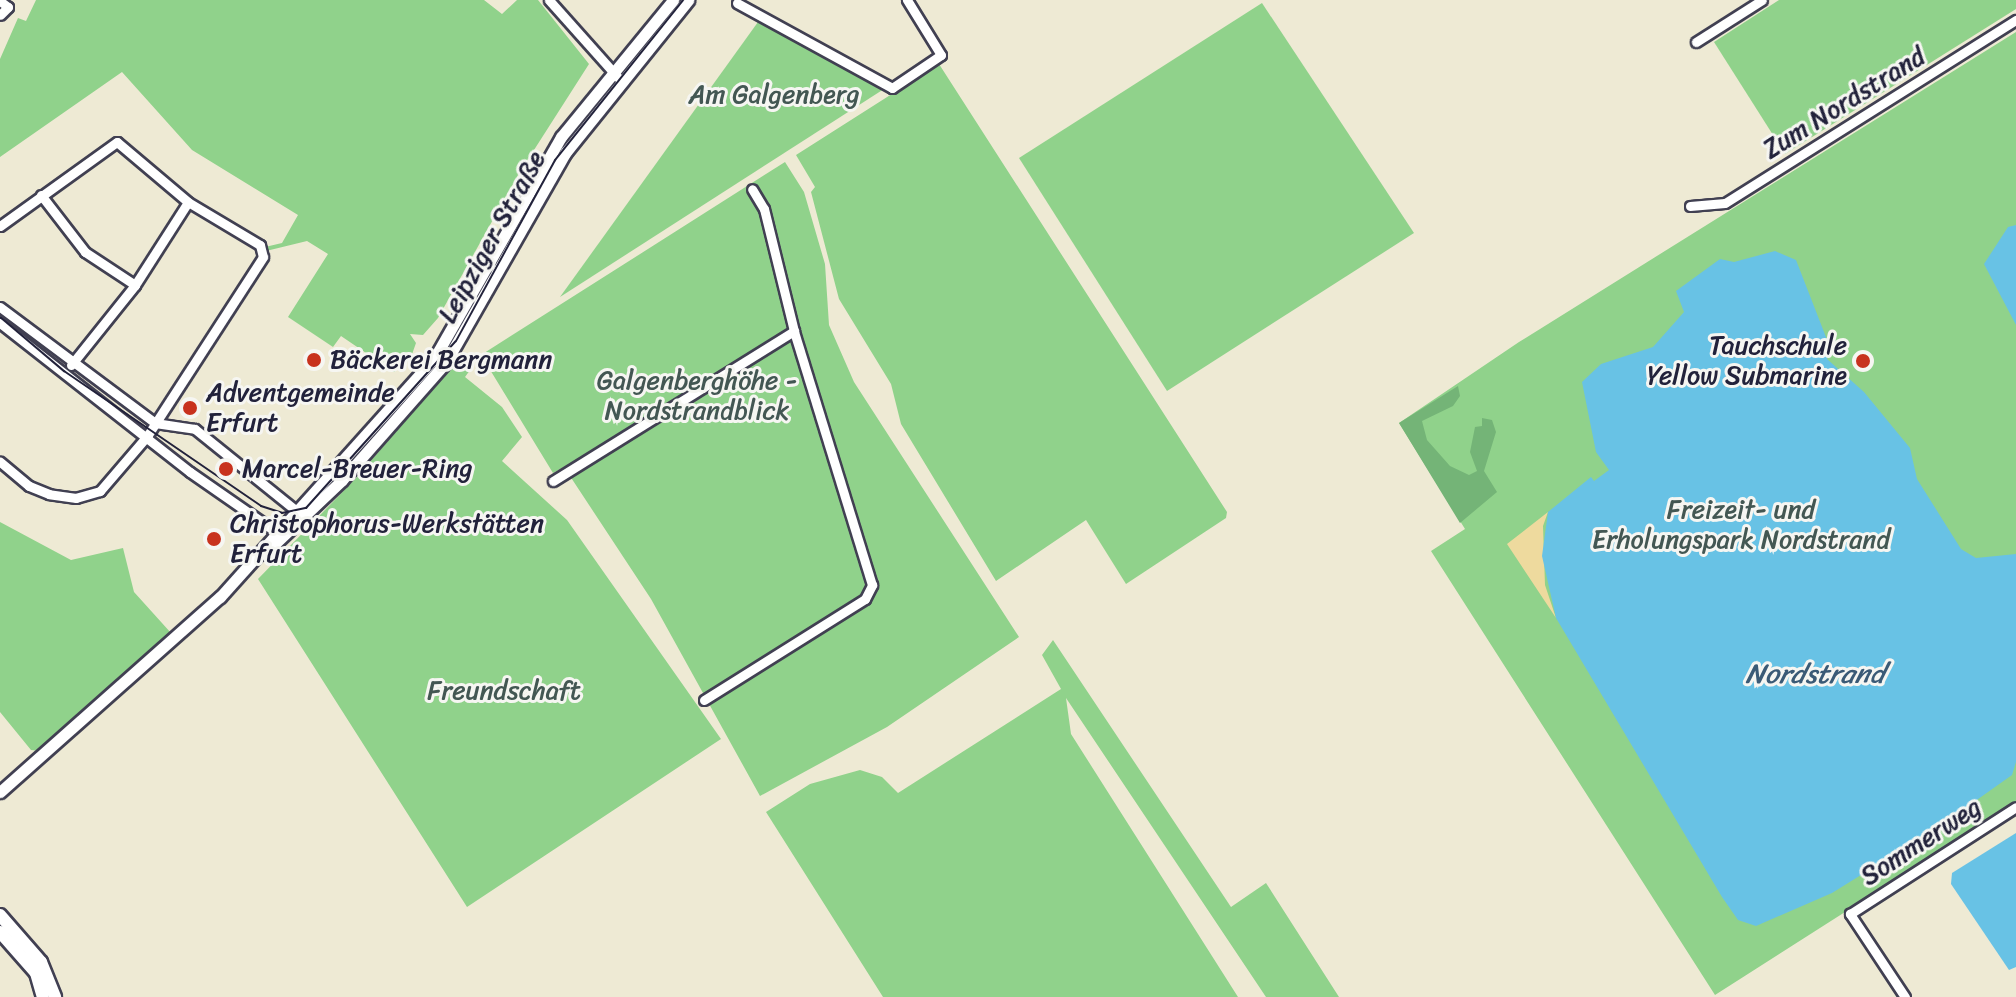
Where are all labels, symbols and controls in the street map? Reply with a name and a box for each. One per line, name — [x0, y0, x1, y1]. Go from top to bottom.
street label: Zum Nordstrand — [1758, 41, 1930, 165]
park label: Am Galgenberg — [688, 79, 860, 111]
street label: Leipziger Straße — [432, 145, 552, 329]
place label: Tauchschule Yellow Submarine — [1647, 330, 1847, 392]
place label: Bäckerei Bergmann — [330, 344, 552, 376]
marker: Bäckerei Bergmann — [305, 351, 323, 369]
marker: Tauchschule Yellow Submarine — [1854, 352, 1872, 370]
park label: Galgenberghöhe - Nordstrandblick — [597, 365, 797, 426]
place label: Adventgemeinde Erfurt — [206, 377, 395, 438]
marker: Adventgemeinde Erfurt — [181, 399, 199, 417]
place label: Marcel-Breuer-Ring — [242, 453, 473, 485]
marker: Marcel-Breuer-Ring — [217, 460, 235, 478]
park label: Freizeit- und Erholungspark Nordstrand — [1592, 494, 1890, 556]
place label: Christophorus-Werkstätten Erfurt — [230, 508, 544, 570]
marker: Christophorus-Werkstätten Erfurt — [205, 530, 223, 548]
water label: Nordstrand — [1745, 657, 1885, 691]
park label: Freundschaft — [427, 675, 581, 707]
street label: Sommerweg — [1855, 792, 1987, 892]

